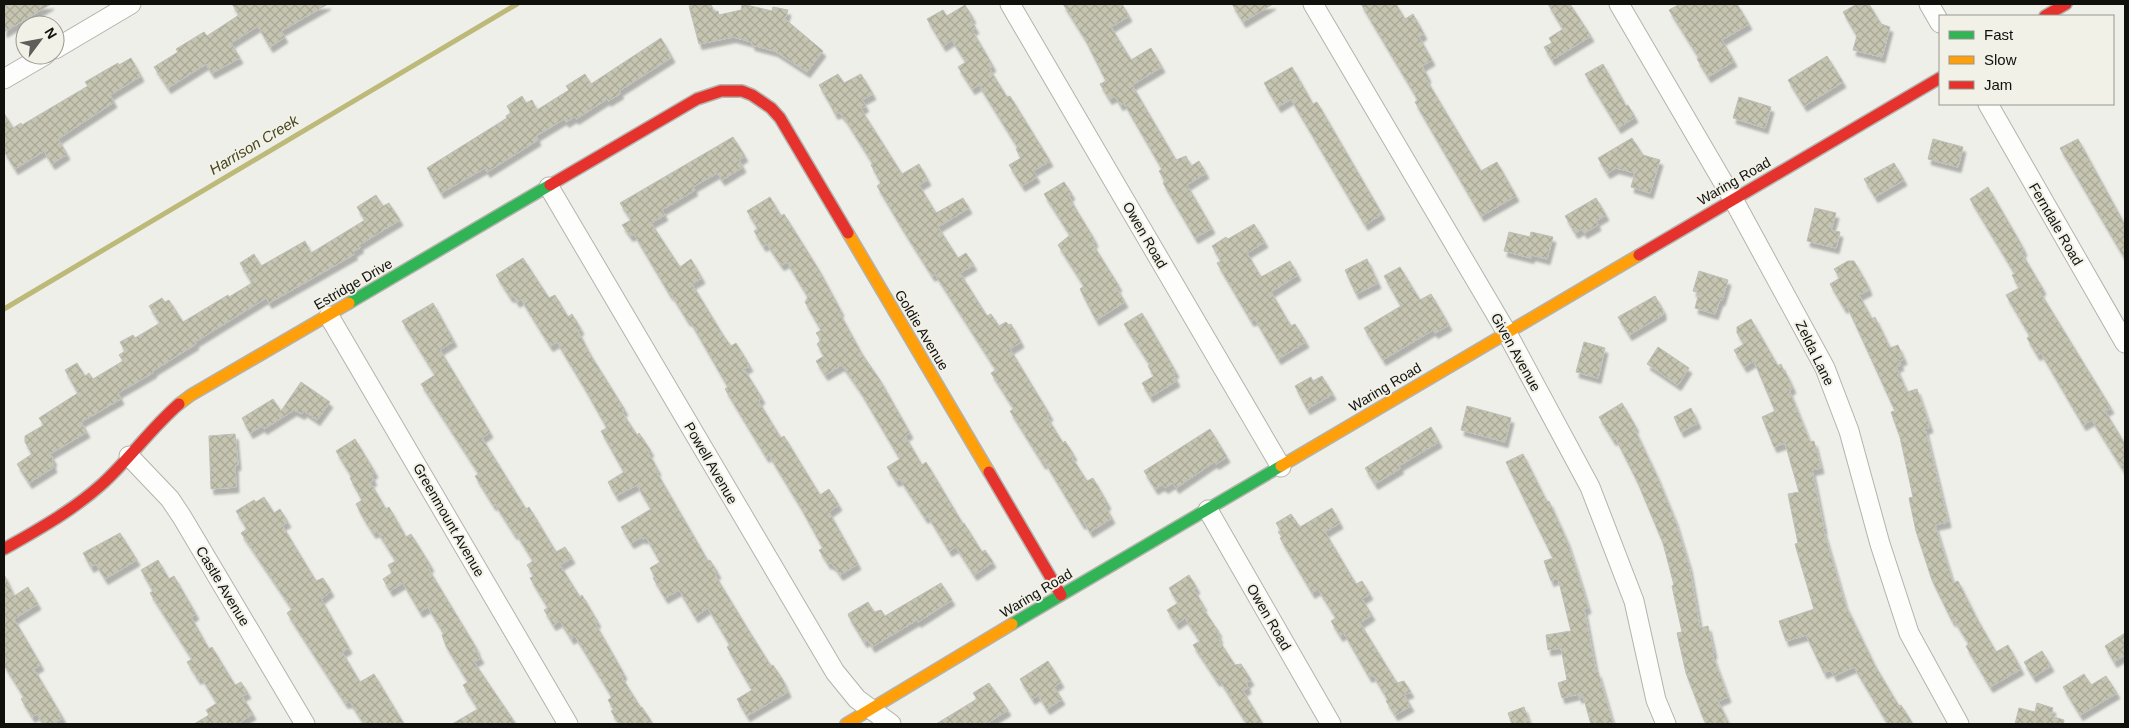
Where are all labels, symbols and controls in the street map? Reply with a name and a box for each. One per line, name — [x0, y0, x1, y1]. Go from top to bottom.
north arrow — [15, 15, 65, 65]
legend — [1939, 15, 2114, 105]
text: N — [42, 25, 60, 42]
text: Fast — [1984, 26, 2014, 43]
text: Slow — [1984, 51, 2017, 68]
text: Jam — [1984, 76, 2012, 93]
water label: Harrison Creek — [206, 111, 303, 178]
street label: Waring Road — [1695, 154, 1773, 208]
street label: Ferndale Road — [2026, 180, 2086, 268]
street label: Owen Road — [1120, 199, 1170, 271]
street label: Estridge Drive — [311, 255, 395, 313]
street label: Goldie Avenue — [892, 287, 952, 373]
street label: Given Avenue — [1488, 310, 1544, 394]
street label: Zelda Lane — [1792, 318, 1838, 388]
street label: Waring Road — [1346, 359, 1424, 415]
street label: Powell Avenue — [681, 419, 741, 507]
street label: Greenmount Avenue — [410, 460, 488, 580]
street label: Castle Avenue — [193, 543, 253, 629]
street label: Waring Road — [997, 565, 1075, 621]
street label: Owen Road — [1244, 581, 1294, 653]

